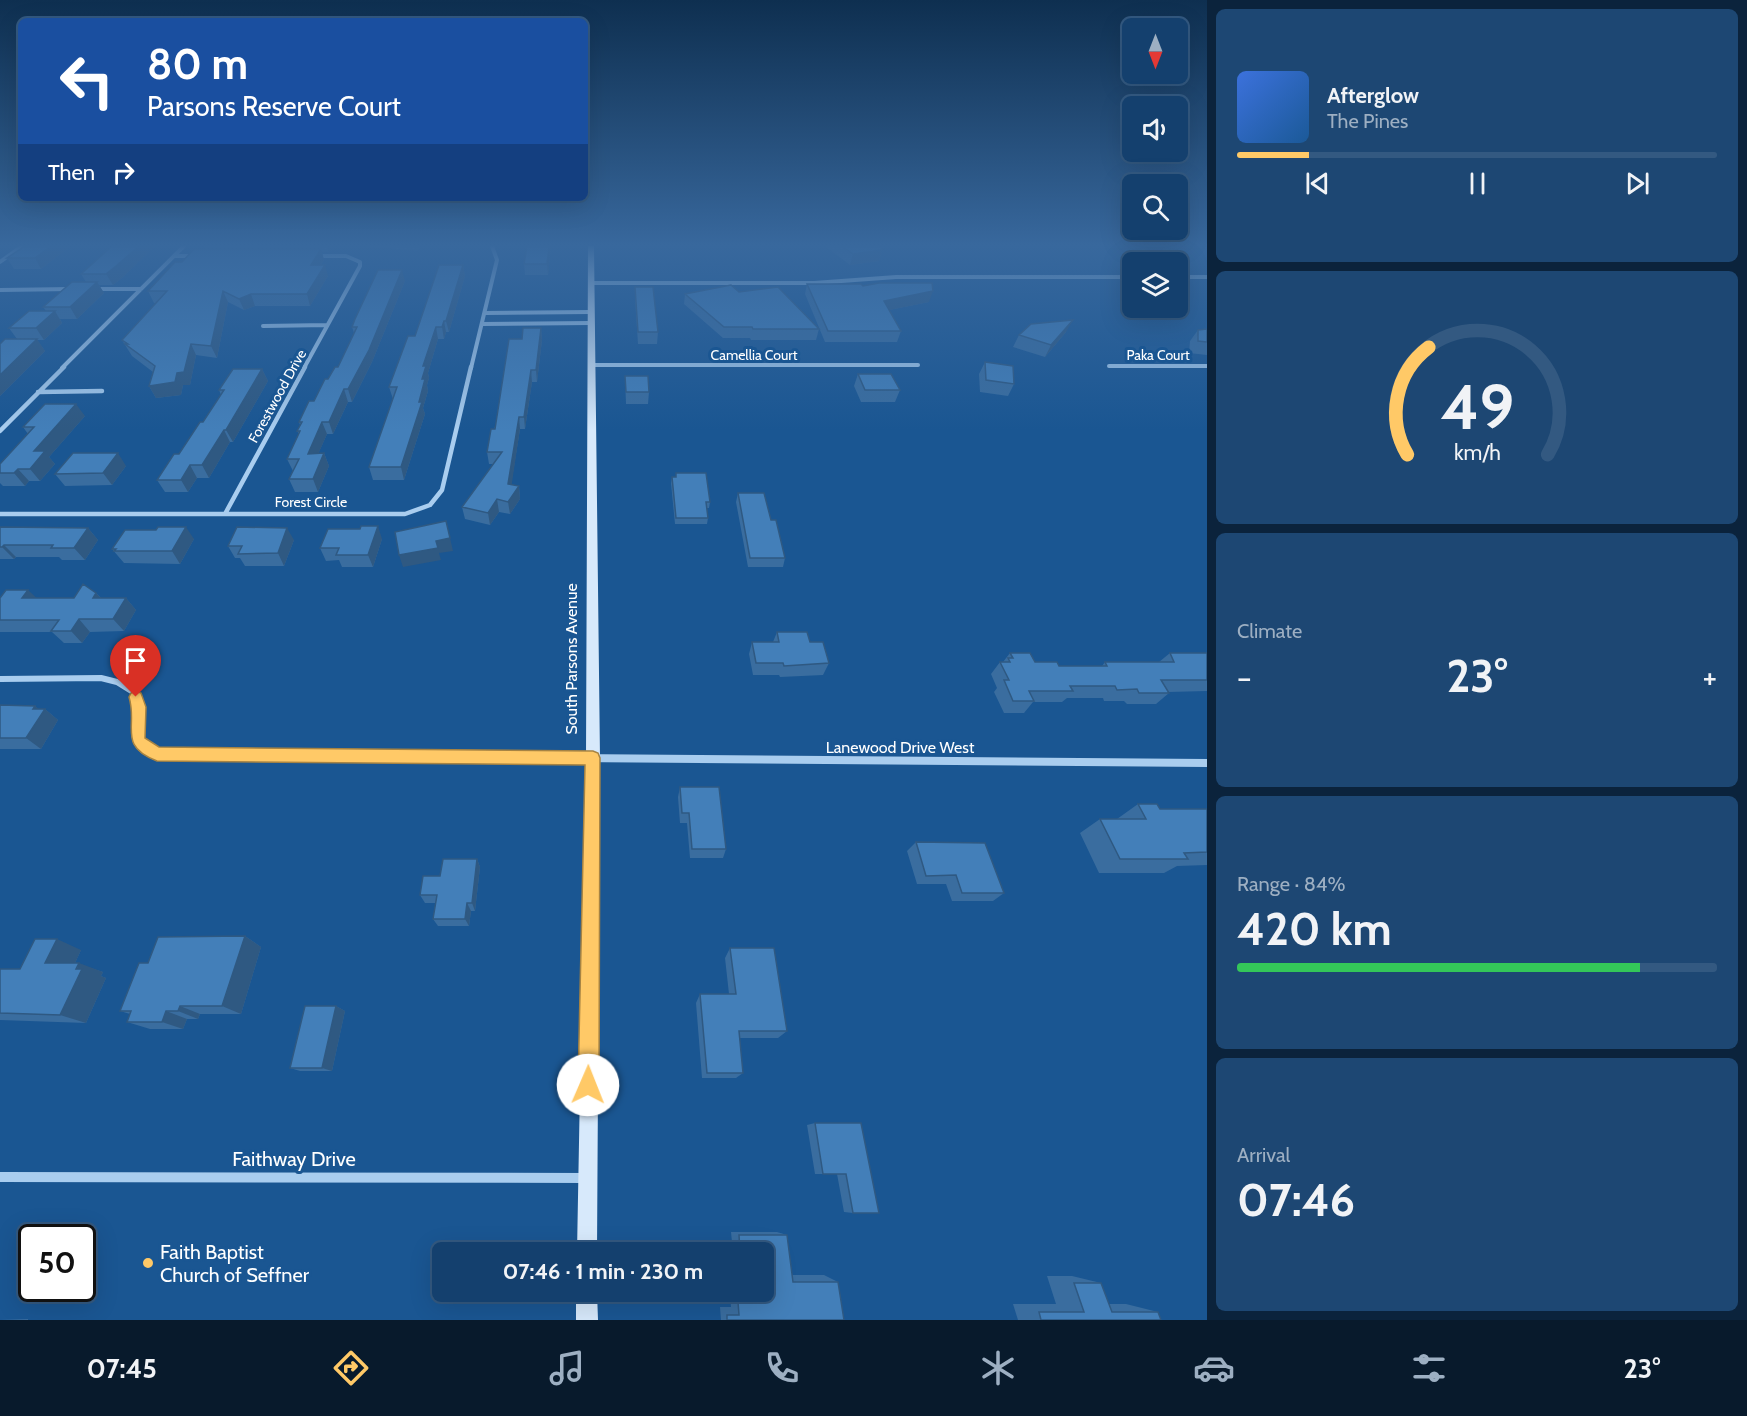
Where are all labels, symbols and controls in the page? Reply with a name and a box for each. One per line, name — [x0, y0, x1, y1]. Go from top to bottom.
north arrow — [1122, 18, 1188, 84]
map controls — [1122, 18, 1188, 318]
text: 80 m — [147, 38, 248, 90]
icon: left — [48, 42, 126, 120]
text: Afterglow — [1327, 82, 1419, 109]
text: Parsons Reserve Court — [147, 90, 401, 123]
button: sound — [1122, 96, 1188, 162]
text: The Pines — [1327, 109, 1408, 133]
icon: right — [107, 156, 140, 189]
text: Then — [48, 159, 95, 186]
icon: previous — [1301, 167, 1334, 200]
icon: pause — [1461, 167, 1494, 200]
icon: next — [1621, 167, 1654, 200]
button: search — [1122, 174, 1188, 240]
button: layers — [1122, 252, 1188, 318]
street label: Forestwood Drive — [244, 346, 310, 446]
street label: Camellia Court — [711, 346, 798, 364]
street label: Paka Court — [1126, 346, 1190, 364]
text: 49 — [1440, 369, 1514, 445]
text: km/h — [1454, 439, 1500, 465]
street label: Forest Circle — [275, 493, 347, 511]
street label: South Parsons Avenue — [562, 583, 581, 735]
text: Climate — [1237, 619, 1302, 643]
pin — [110, 635, 161, 697]
icon: arrive — [119, 644, 152, 677]
text: 23° — [1446, 649, 1508, 703]
text: − — [1237, 657, 1252, 697]
text: + — [1702, 657, 1717, 697]
street label: Lanewood Drive West — [826, 738, 975, 757]
text: Range · 84% — [1237, 872, 1345, 896]
text: 420 km — [1237, 902, 1392, 956]
position arrow — [556, 1053, 620, 1117]
text: Arrival — [1237, 1143, 1290, 1167]
street label: Faithway Drive — [232, 1147, 356, 1171]
text: 07:46 — [1237, 1173, 1355, 1227]
speed limit sign: 50 — [18, 1224, 96, 1302]
place label: Faith Baptist Church of Seffner — [160, 1240, 310, 1287]
marker: Faith Baptist Church of Seffner — [141, 1256, 155, 1270]
text: 07:46 · 1 min · 230 m — [503, 1258, 703, 1285]
icon: directions — [330, 1347, 372, 1389]
icon: music — [546, 1347, 588, 1389]
icon: phone — [761, 1347, 803, 1389]
icon: climate — [977, 1347, 1019, 1389]
icon: car — [1193, 1347, 1235, 1389]
icon: filters — [1408, 1347, 1450, 1389]
text: 07:45 — [87, 1352, 157, 1385]
text: 23° — [1624, 1352, 1660, 1385]

